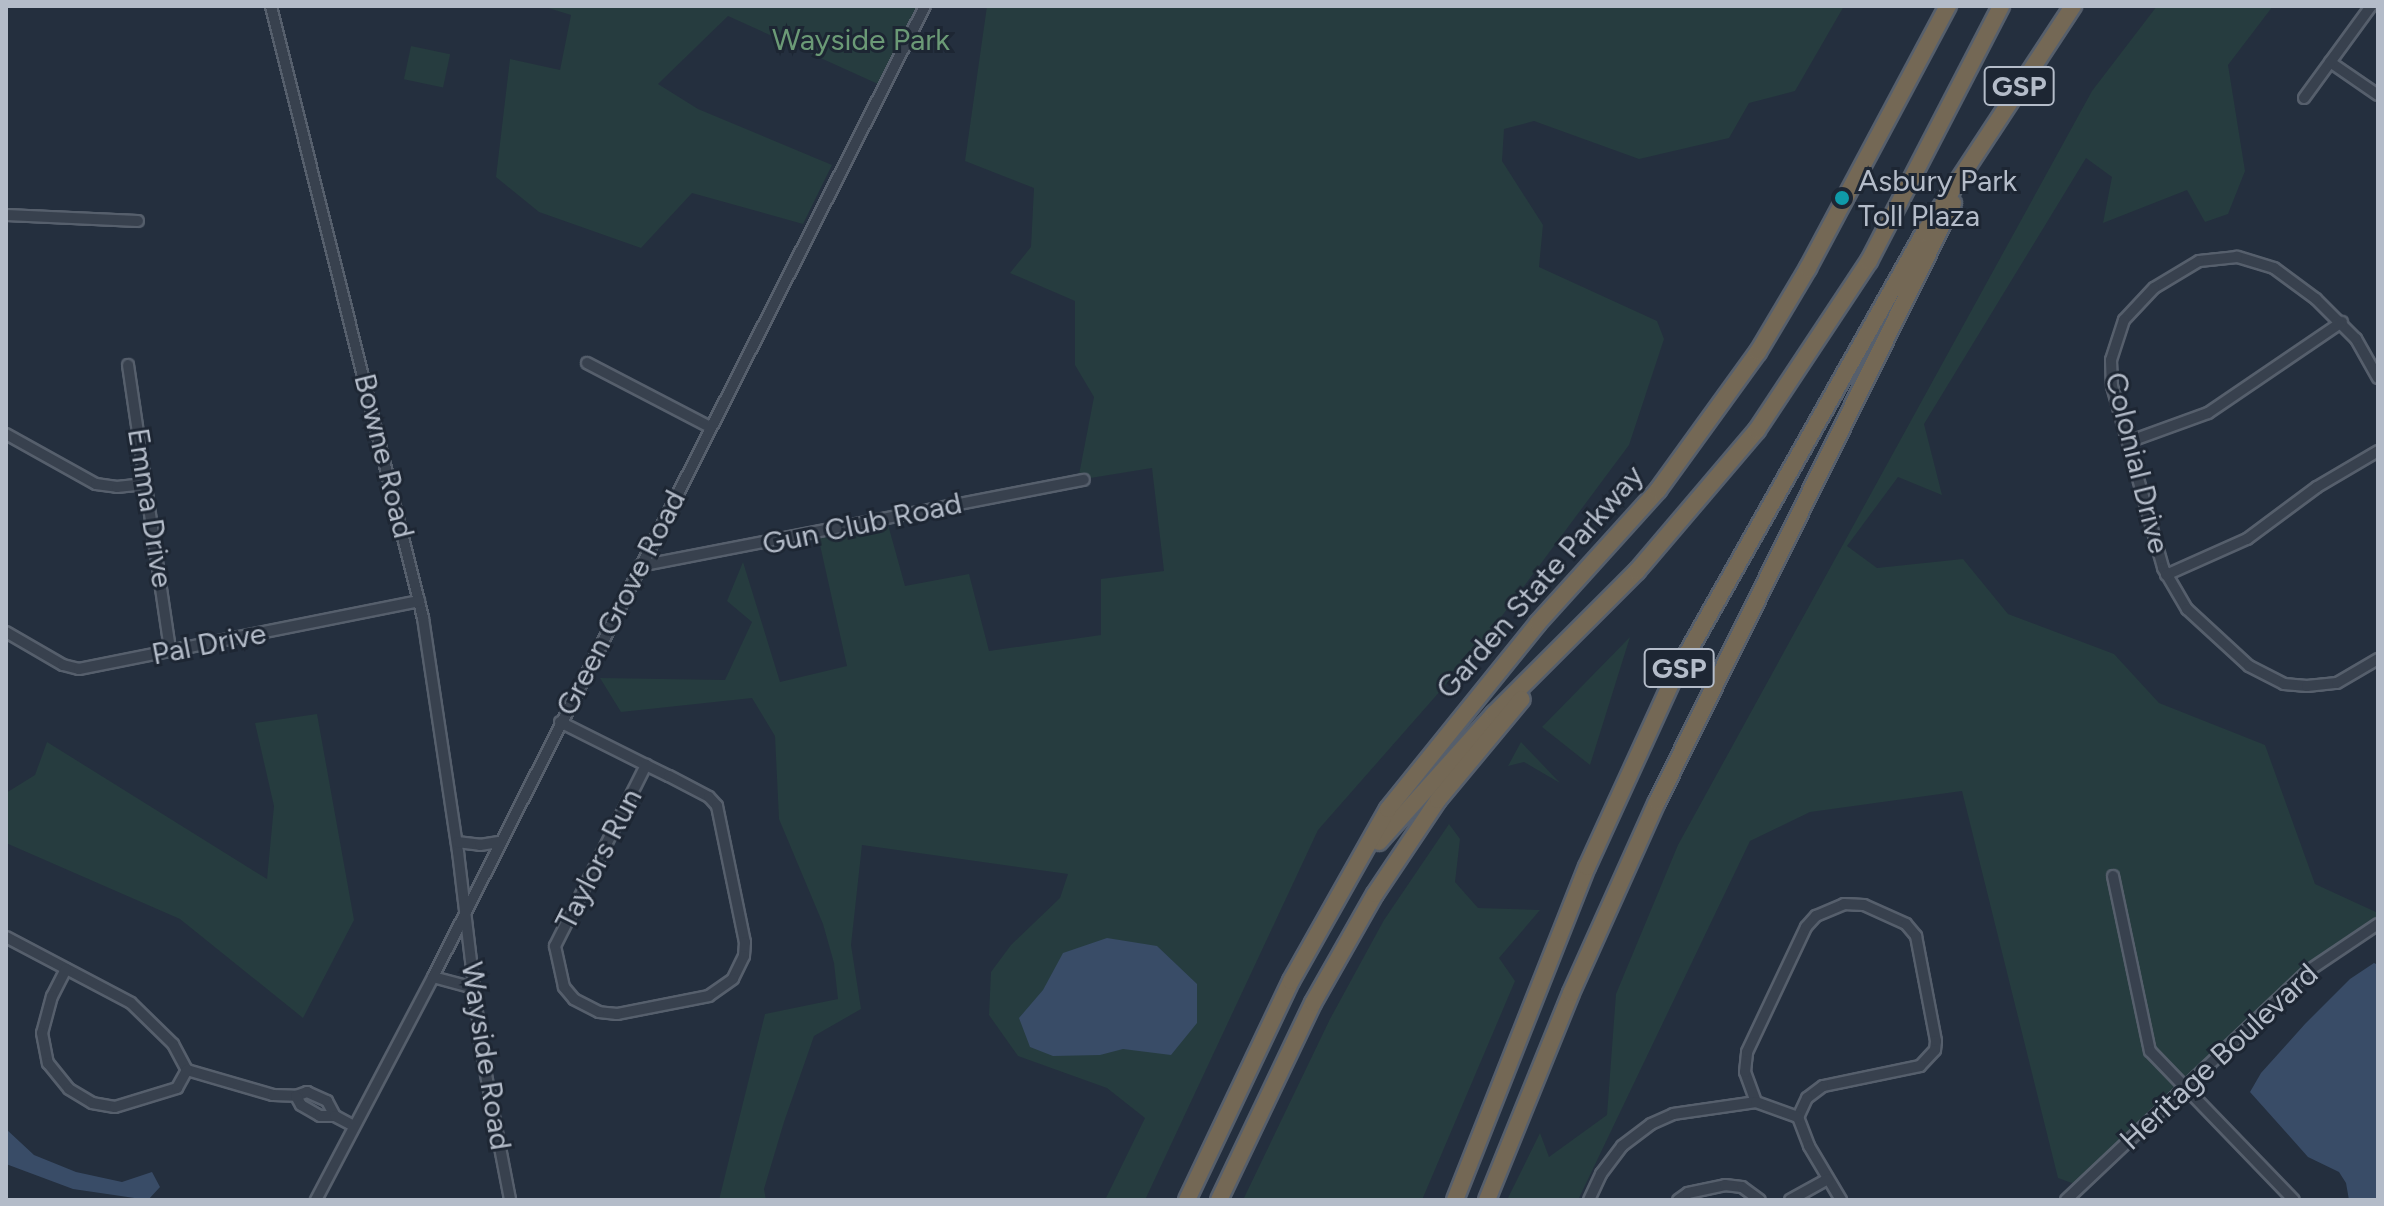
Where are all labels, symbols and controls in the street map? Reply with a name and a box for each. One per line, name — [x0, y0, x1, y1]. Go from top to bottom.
park label: Wayside Park — [772, 22, 950, 58]
road number: GSP — [1983, 62, 2055, 110]
place label: Asbury Park Toll Plaza — [1858, 163, 2017, 234]
marker: Asbury Park Toll Plaza — [1833, 189, 1851, 207]
street label: Colonial Drive — [2097, 369, 2177, 557]
street label: Bowne Road — [346, 370, 422, 542]
street label: Emma Drive — [120, 426, 180, 590]
street label: Garden State Parkway — [1429, 458, 1651, 706]
street label: Green Grove Road — [549, 484, 693, 722]
street label: Gun Club Road — [759, 485, 965, 563]
street label: Pal Drive — [149, 615, 269, 673]
road number: GSP — [1643, 644, 1715, 692]
street label: Taylors Run — [548, 783, 650, 935]
street label: Heritage Boulevard — [2113, 956, 2325, 1158]
street label: Wayside Road — [453, 959, 519, 1153]

